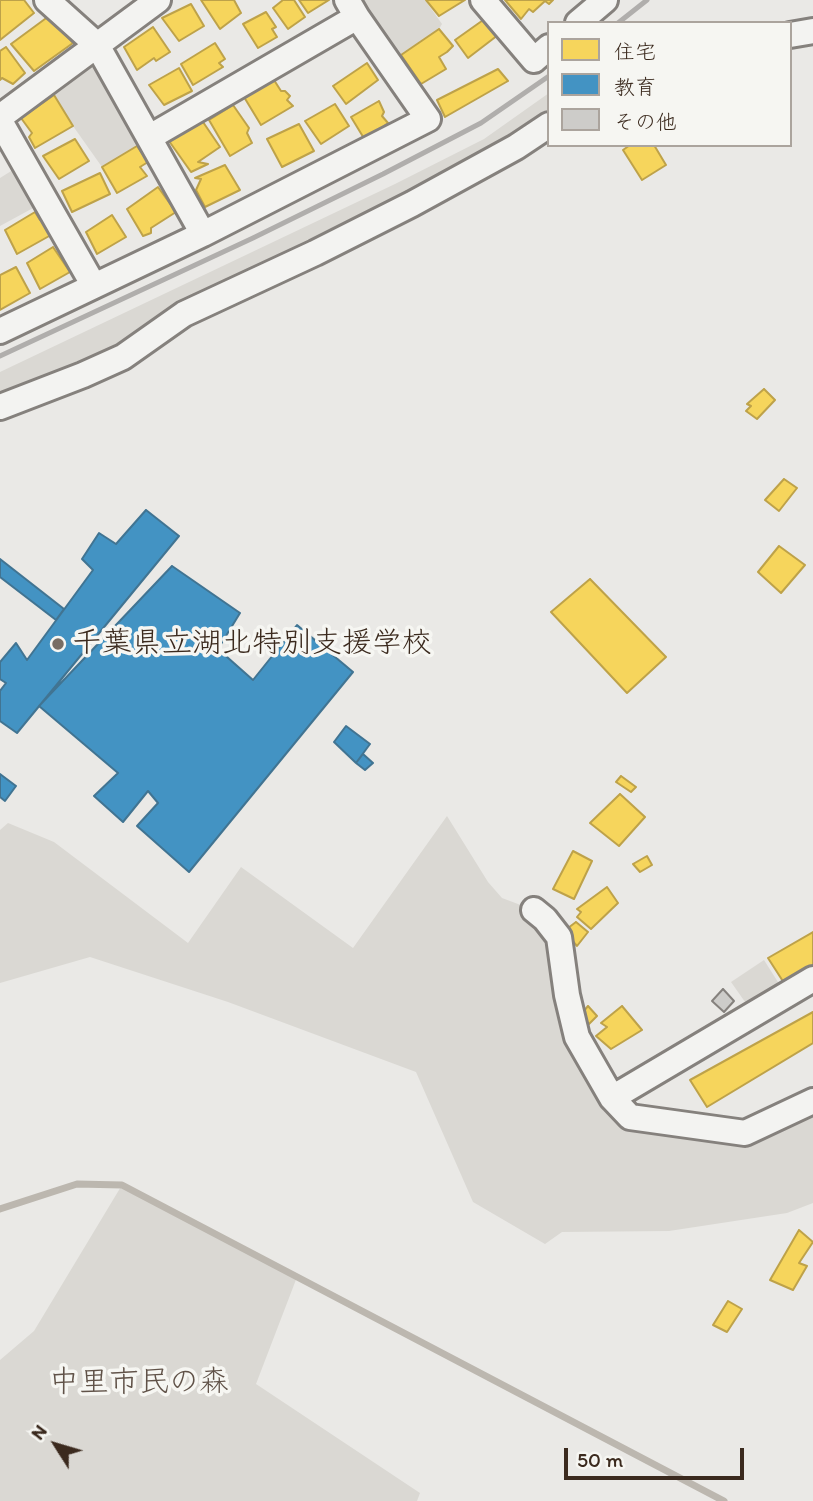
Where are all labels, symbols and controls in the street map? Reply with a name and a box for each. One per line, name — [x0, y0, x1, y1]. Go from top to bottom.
legend — [547, 21, 792, 147]
text: 住宅 — [614, 39, 656, 64]
text: 教育 — [614, 74, 656, 99]
text: その他 — [614, 109, 677, 134]
place label: 千葉県立湖北特別支援学校 — [72, 626, 432, 662]
marker: 千葉県立湖北特別支援学校 — [50, 636, 66, 652]
park label: 中里市民の森 — [49, 1365, 229, 1401]
north arrow — [21, 1410, 91, 1480]
text: N — [26, 1420, 52, 1444]
scale bar — [568, 1434, 748, 1478]
text: 50 m — [577, 1447, 623, 1472]

